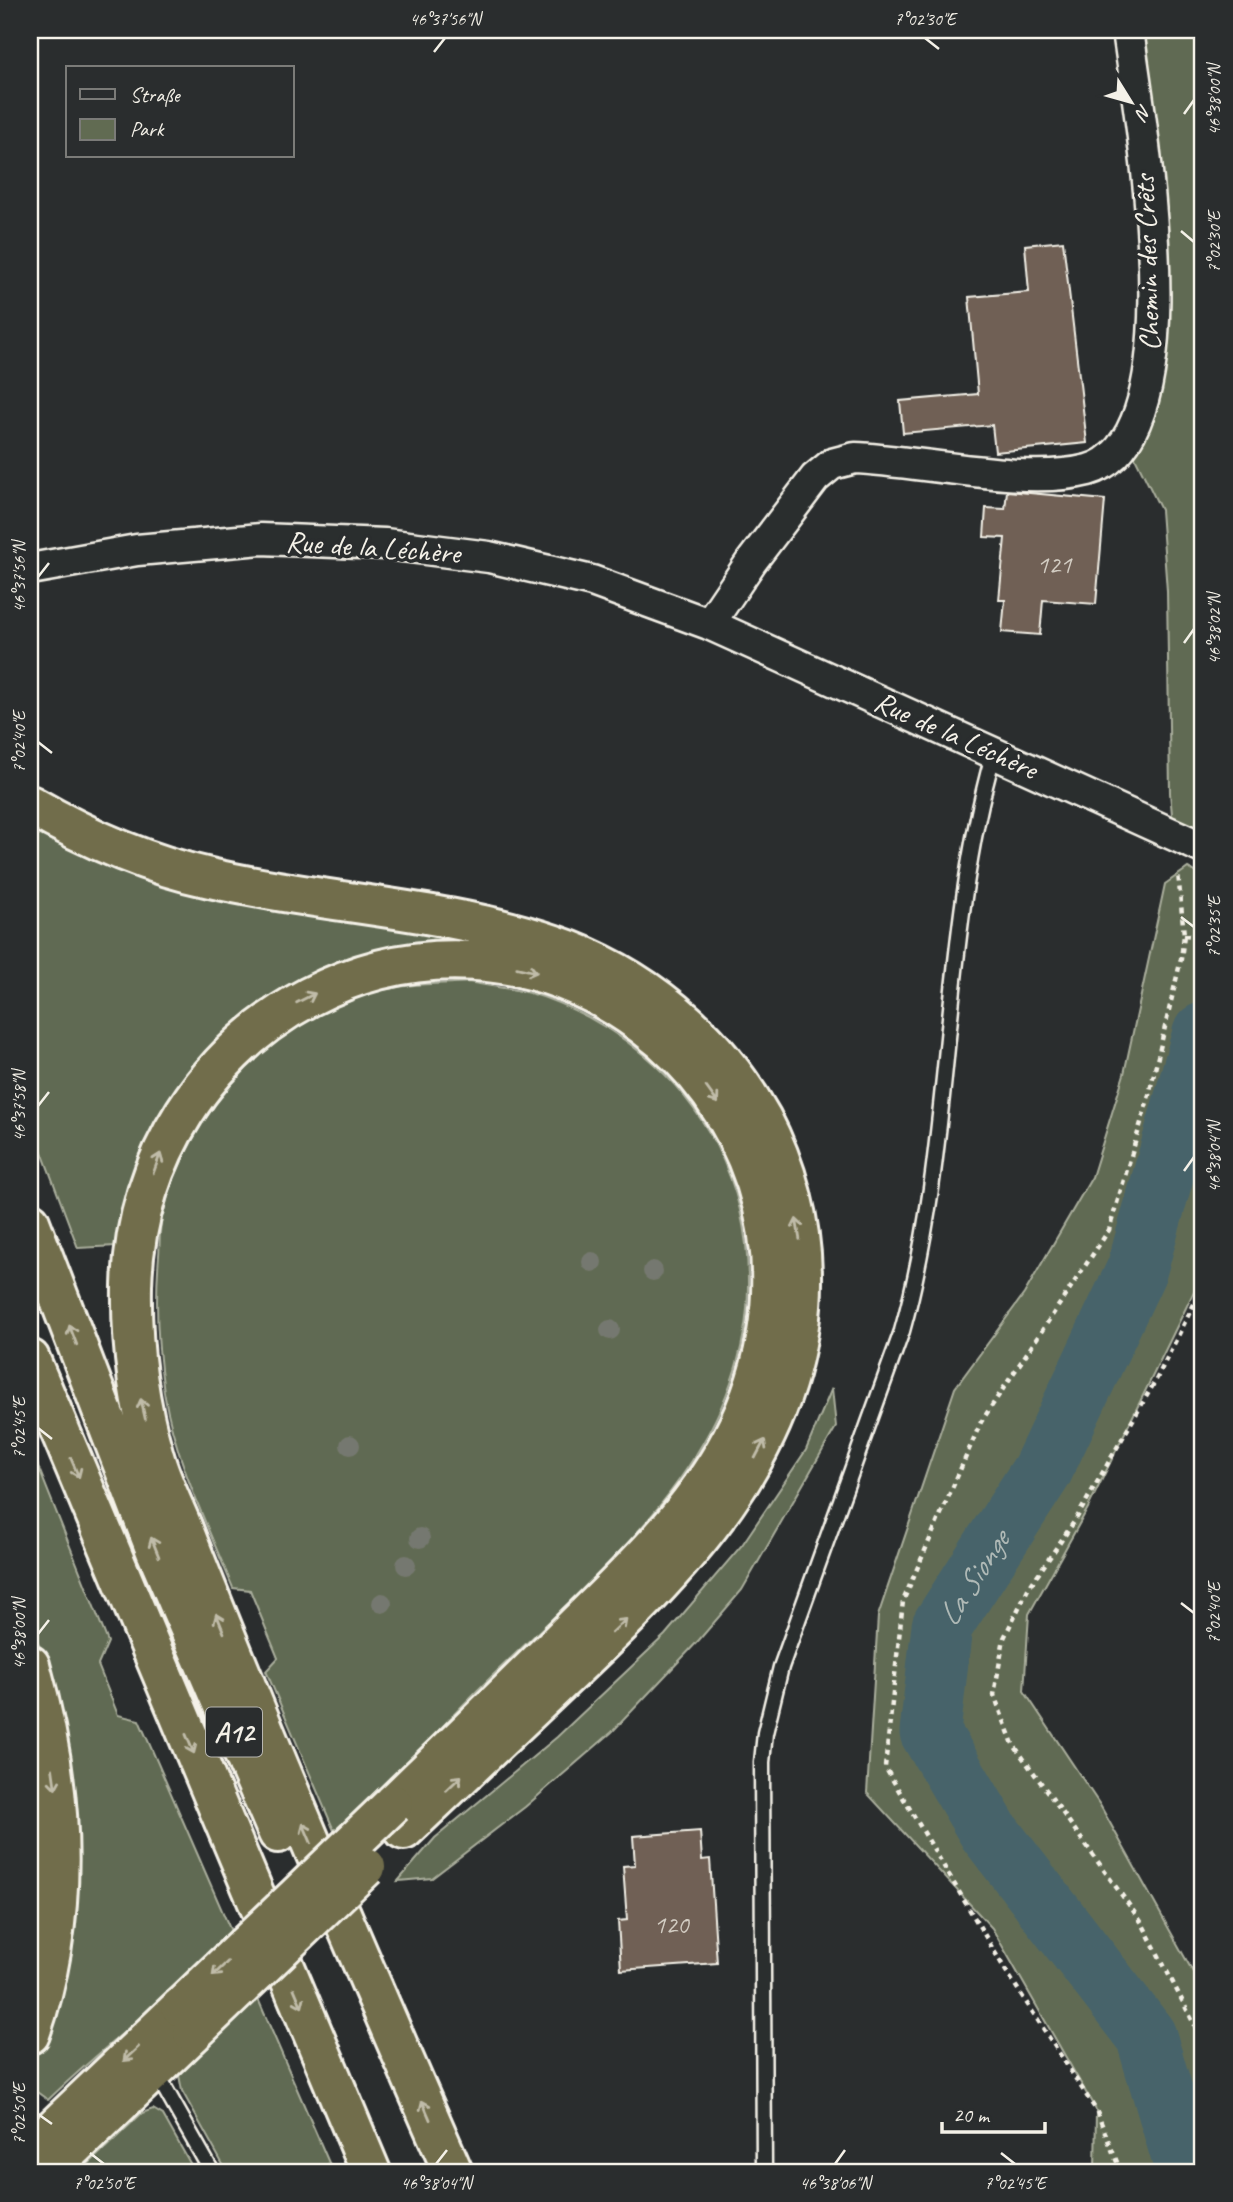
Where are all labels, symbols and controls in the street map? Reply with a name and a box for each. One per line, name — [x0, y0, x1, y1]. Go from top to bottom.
text: 46°37'56"N — [410, 8, 484, 30]
text: 7°02'30"E — [894, 8, 958, 30]
text: 46°38'00"N — [1203, 61, 1225, 135]
legend — [66, 66, 294, 158]
north arrow — [1096, 66, 1166, 136]
text: Straße — [130, 82, 182, 108]
text: N — [1129, 100, 1157, 126]
text: Park — [130, 116, 165, 142]
street label: Chemin des Crêts — [1125, 171, 1169, 352]
text: 7°02'30"E — [1203, 209, 1225, 273]
street label: Rue de la Léchère — [285, 522, 464, 572]
text: 46°37'56"N — [8, 538, 30, 612]
house number: 121 — [1036, 548, 1073, 581]
text: 46°38'02"N — [1203, 590, 1225, 664]
street label: Rue de la Léchère — [868, 682, 1046, 789]
text: 7°02'40"E — [8, 709, 30, 773]
text: 7°02'35"E — [1203, 894, 1225, 958]
one-way arrow — [515, 964, 538, 978]
one-way arrow — [295, 990, 316, 1004]
text: 46°37'58"N — [8, 1067, 30, 1141]
one-way arrow — [704, 1085, 719, 1104]
text: 46°38'04"N — [1203, 1118, 1225, 1192]
one-way arrow — [152, 1153, 165, 1175]
one-way arrow — [791, 1218, 804, 1241]
one-way arrow — [66, 1324, 79, 1346]
text: 7°02'45"E — [8, 1395, 30, 1459]
one-way arrow — [136, 1398, 149, 1421]
one-way arrow — [754, 1439, 767, 1460]
one-way arrow — [69, 1456, 82, 1478]
water label: La Sionge — [927, 1519, 1021, 1633]
one-way arrow — [147, 1537, 160, 1559]
text: 7°02'40"E — [1203, 1580, 1225, 1644]
text: 46°38'00"N — [8, 1595, 30, 1669]
one-way arrow — [213, 1612, 226, 1634]
one-way arrow — [610, 1618, 627, 1635]
road number: A12 — [206, 1708, 262, 1756]
one-way arrow — [184, 1732, 197, 1754]
one-way arrow — [48, 1767, 61, 1790]
one-way arrow — [445, 1774, 462, 1791]
one-way arrow — [299, 1823, 312, 1844]
house number: 120 — [653, 1908, 691, 1941]
one-way arrow — [212, 1961, 229, 1978]
one-way arrow — [292, 1987, 305, 2009]
one-way arrow — [123, 2045, 140, 2062]
text: 7°02'50"E — [8, 2081, 30, 2145]
scale bar — [942, 2090, 1046, 2134]
one-way arrow — [418, 2099, 431, 2121]
text: 20 m — [953, 2102, 991, 2128]
text: 7°02'50"E — [73, 2172, 137, 2194]
text: 46°38'04"N — [401, 2172, 475, 2194]
text: 46°38'06"N — [800, 2172, 874, 2194]
text: 7°02'45"E — [984, 2172, 1048, 2194]

